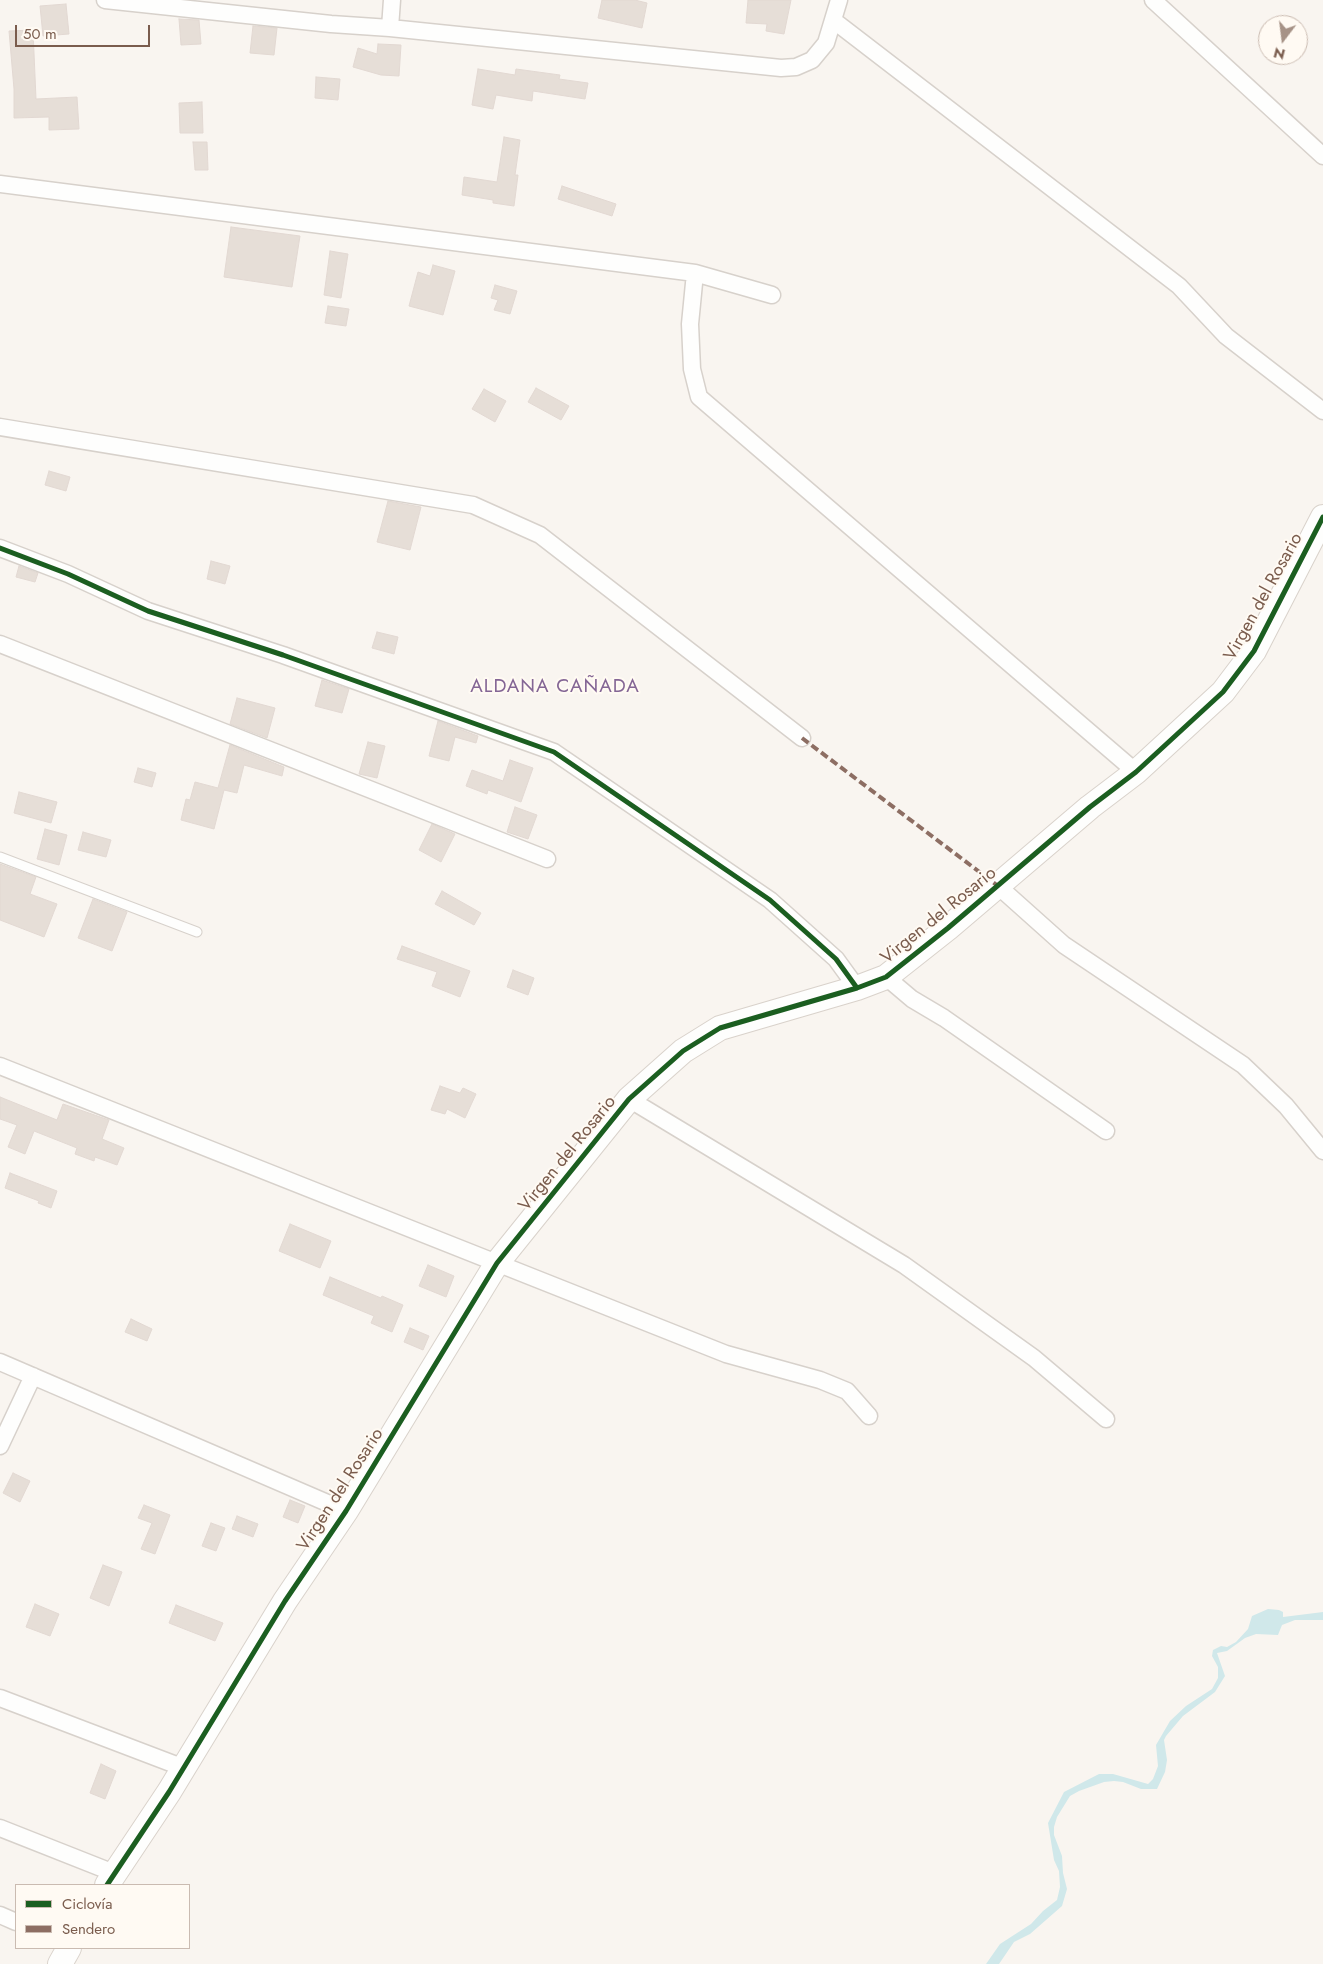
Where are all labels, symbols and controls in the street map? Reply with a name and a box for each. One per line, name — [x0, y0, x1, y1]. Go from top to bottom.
scale bar — [18, 15, 152, 47]
north arrow — [1258, 15, 1308, 65]
text: 50 m — [23, 23, 57, 45]
text: N — [1271, 42, 1287, 65]
street label: Virgen del Rosario — [1220, 529, 1308, 665]
district label: ALDANA CAÑADA — [469, 676, 641, 698]
street label: Virgen del Rosario — [877, 863, 1001, 969]
street label: Virgen del Rosario — [515, 1092, 621, 1216]
street label: Virgen del Rosario — [293, 1424, 389, 1556]
legend — [15, 1884, 190, 1949]
text: Ciclovía — [62, 1893, 112, 1915]
text: Sendero — [62, 1918, 115, 1940]

